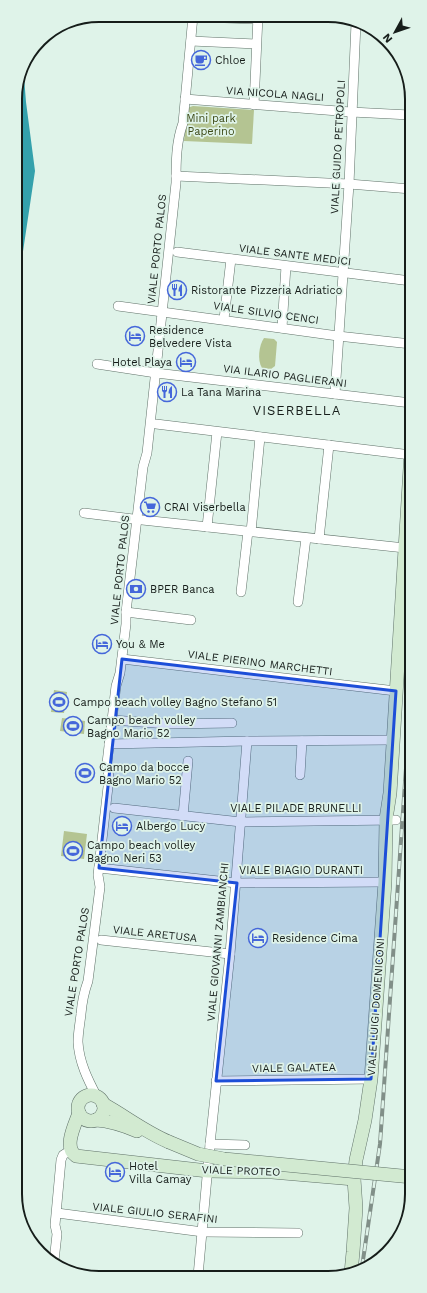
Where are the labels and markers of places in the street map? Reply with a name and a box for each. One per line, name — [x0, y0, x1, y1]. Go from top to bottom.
cafe icon: Chloe — [190, 49, 212, 71]
place label: Chloe — [215, 54, 246, 67]
restaurant icon: Ristorante Pizzeria Adriatico — [166, 279, 188, 301]
place label: Ristorante Pizzeria Adriatico — [191, 284, 342, 297]
place label: Residence Belvedere Vista — [149, 324, 232, 350]
hotel icon: Residence Belvedere Vista — [124, 325, 146, 347]
hotel icon: Hotel Playa — [175, 351, 197, 373]
place label: Hotel Playa — [112, 356, 172, 369]
restaurant icon: La Tana Marina — [156, 381, 178, 403]
place label: La Tana Marina — [181, 386, 261, 399]
supermarket icon: CRAI Viserbella — [139, 496, 161, 518]
place label: CRAI Viserbella — [164, 501, 246, 514]
bank icon: BPER Banca — [125, 578, 147, 600]
place label: BPER Banca — [150, 583, 215, 596]
hotel icon: You & Me — [91, 633, 113, 655]
place label: You & Me — [116, 638, 165, 651]
sports icon: Campo beach volley Bagno Stefano 51 — [48, 691, 70, 713]
place label: Campo beach volley Bagno Stefano 51 — [73, 696, 277, 709]
place label: Campo beach volley Bagno Mario 52 — [87, 714, 196, 740]
sports icon: Campo beach volley Bagno Mario 52 — [62, 715, 84, 737]
place label: Campo da bocce Bagno Mario 52 — [99, 761, 189, 787]
sports icon: Campo da bocce Bagno Mario 52 — [74, 762, 96, 784]
hotel icon: Albergo Lucy — [111, 815, 133, 837]
place label: Albergo Lucy — [136, 820, 205, 833]
place label: Campo beach volley Bagno Neri 53 — [87, 839, 196, 865]
sports icon: Campo beach volley Bagno Neri 53 — [62, 840, 84, 862]
hotel icon: Residence Cima — [247, 927, 269, 949]
place label: Residence Cima — [272, 932, 358, 945]
place label: Hotel Villa Camay — [129, 1160, 192, 1186]
hotel icon: Hotel Villa Camay — [104, 1161, 126, 1183]

